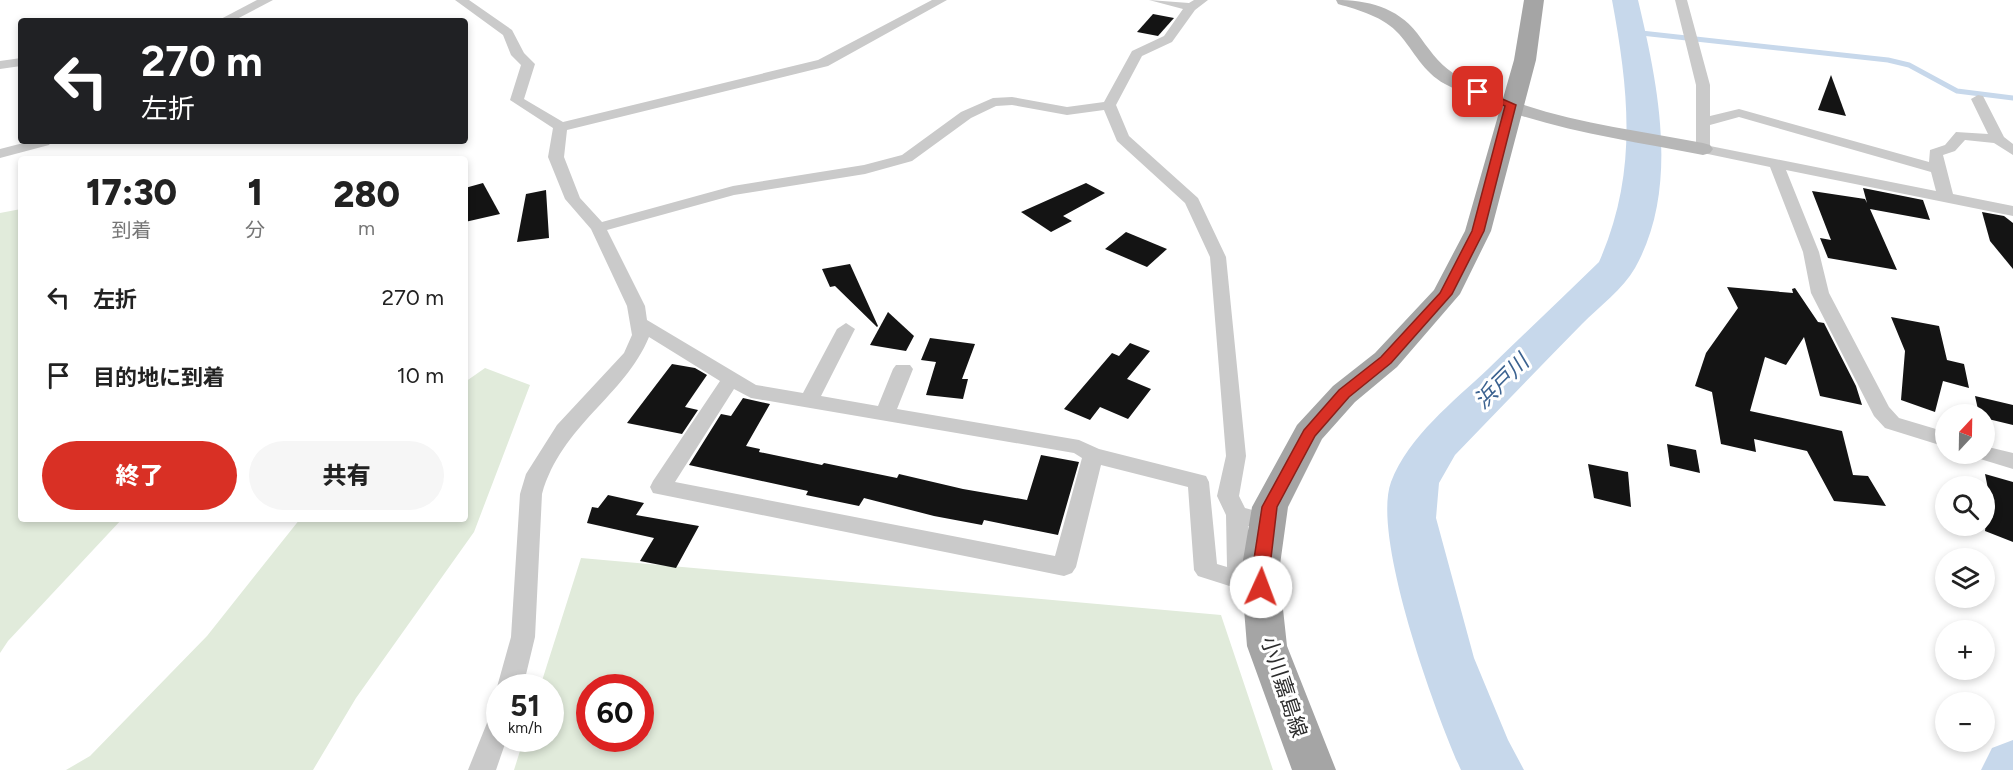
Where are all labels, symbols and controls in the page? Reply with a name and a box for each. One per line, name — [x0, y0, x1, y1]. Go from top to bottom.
text: 270 m — [141, 36, 263, 87]
icon: left — [42, 42, 120, 120]
pin — [1452, 66, 1503, 117]
icon: arrive — [1461, 75, 1494, 108]
text: 左折 — [141, 92, 195, 125]
text: 17:30 — [86, 171, 177, 214]
text: 1 — [248, 171, 263, 214]
text: 280 — [333, 173, 400, 216]
text: m — [358, 216, 375, 240]
text: 到着 — [112, 218, 152, 242]
text: 分 — [245, 218, 265, 242]
icon: left — [42, 281, 75, 314]
text: 270 m — [382, 284, 444, 311]
text: 左折 — [93, 286, 137, 313]
water label: 浜戸川 — [1468, 347, 1536, 414]
icon: arrive — [42, 359, 75, 392]
text: 10 m — [397, 362, 444, 389]
text: 目的地に到着 — [93, 364, 225, 391]
north arrow — [1935, 404, 1995, 464]
map controls — [1935, 404, 1995, 752]
button: 終了 — [42, 441, 237, 510]
button: 共有 — [249, 441, 444, 510]
button: search — [1935, 476, 1995, 536]
button: layers — [1935, 548, 1995, 608]
position arrow — [1229, 555, 1293, 619]
button: + — [1935, 620, 1995, 680]
street label: 小川嘉島線 — [1256, 633, 1313, 741]
speed limit sign: 60 — [576, 674, 654, 752]
text: 51 — [510, 687, 540, 724]
button: − — [1935, 692, 1995, 752]
text: km/h — [508, 719, 542, 737]

